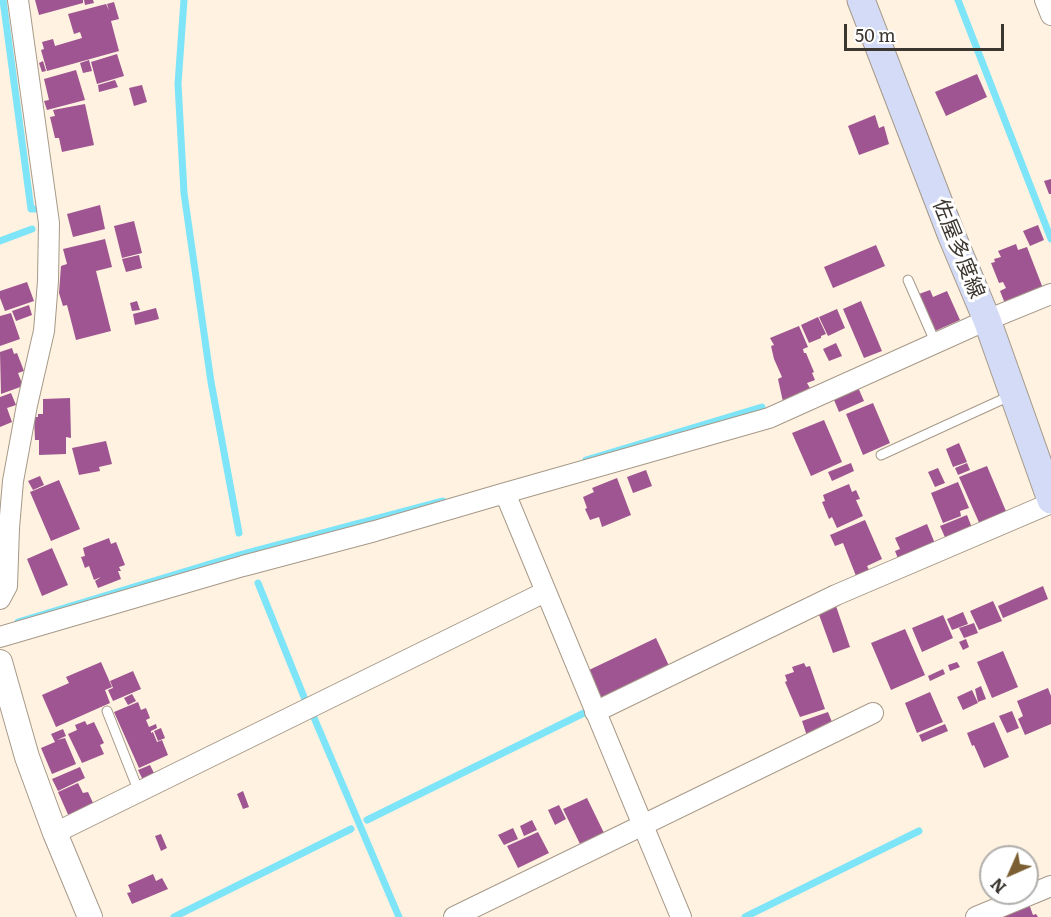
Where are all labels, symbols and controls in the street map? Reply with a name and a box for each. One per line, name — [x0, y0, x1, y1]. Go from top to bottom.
scale bar — [847, 12, 1008, 50]
text: 50 m — [855, 21, 896, 48]
street label: 佐屋多度線 — [927, 196, 989, 302]
north arrow — [979, 845, 1039, 905]
text: N — [984, 873, 1011, 900]

